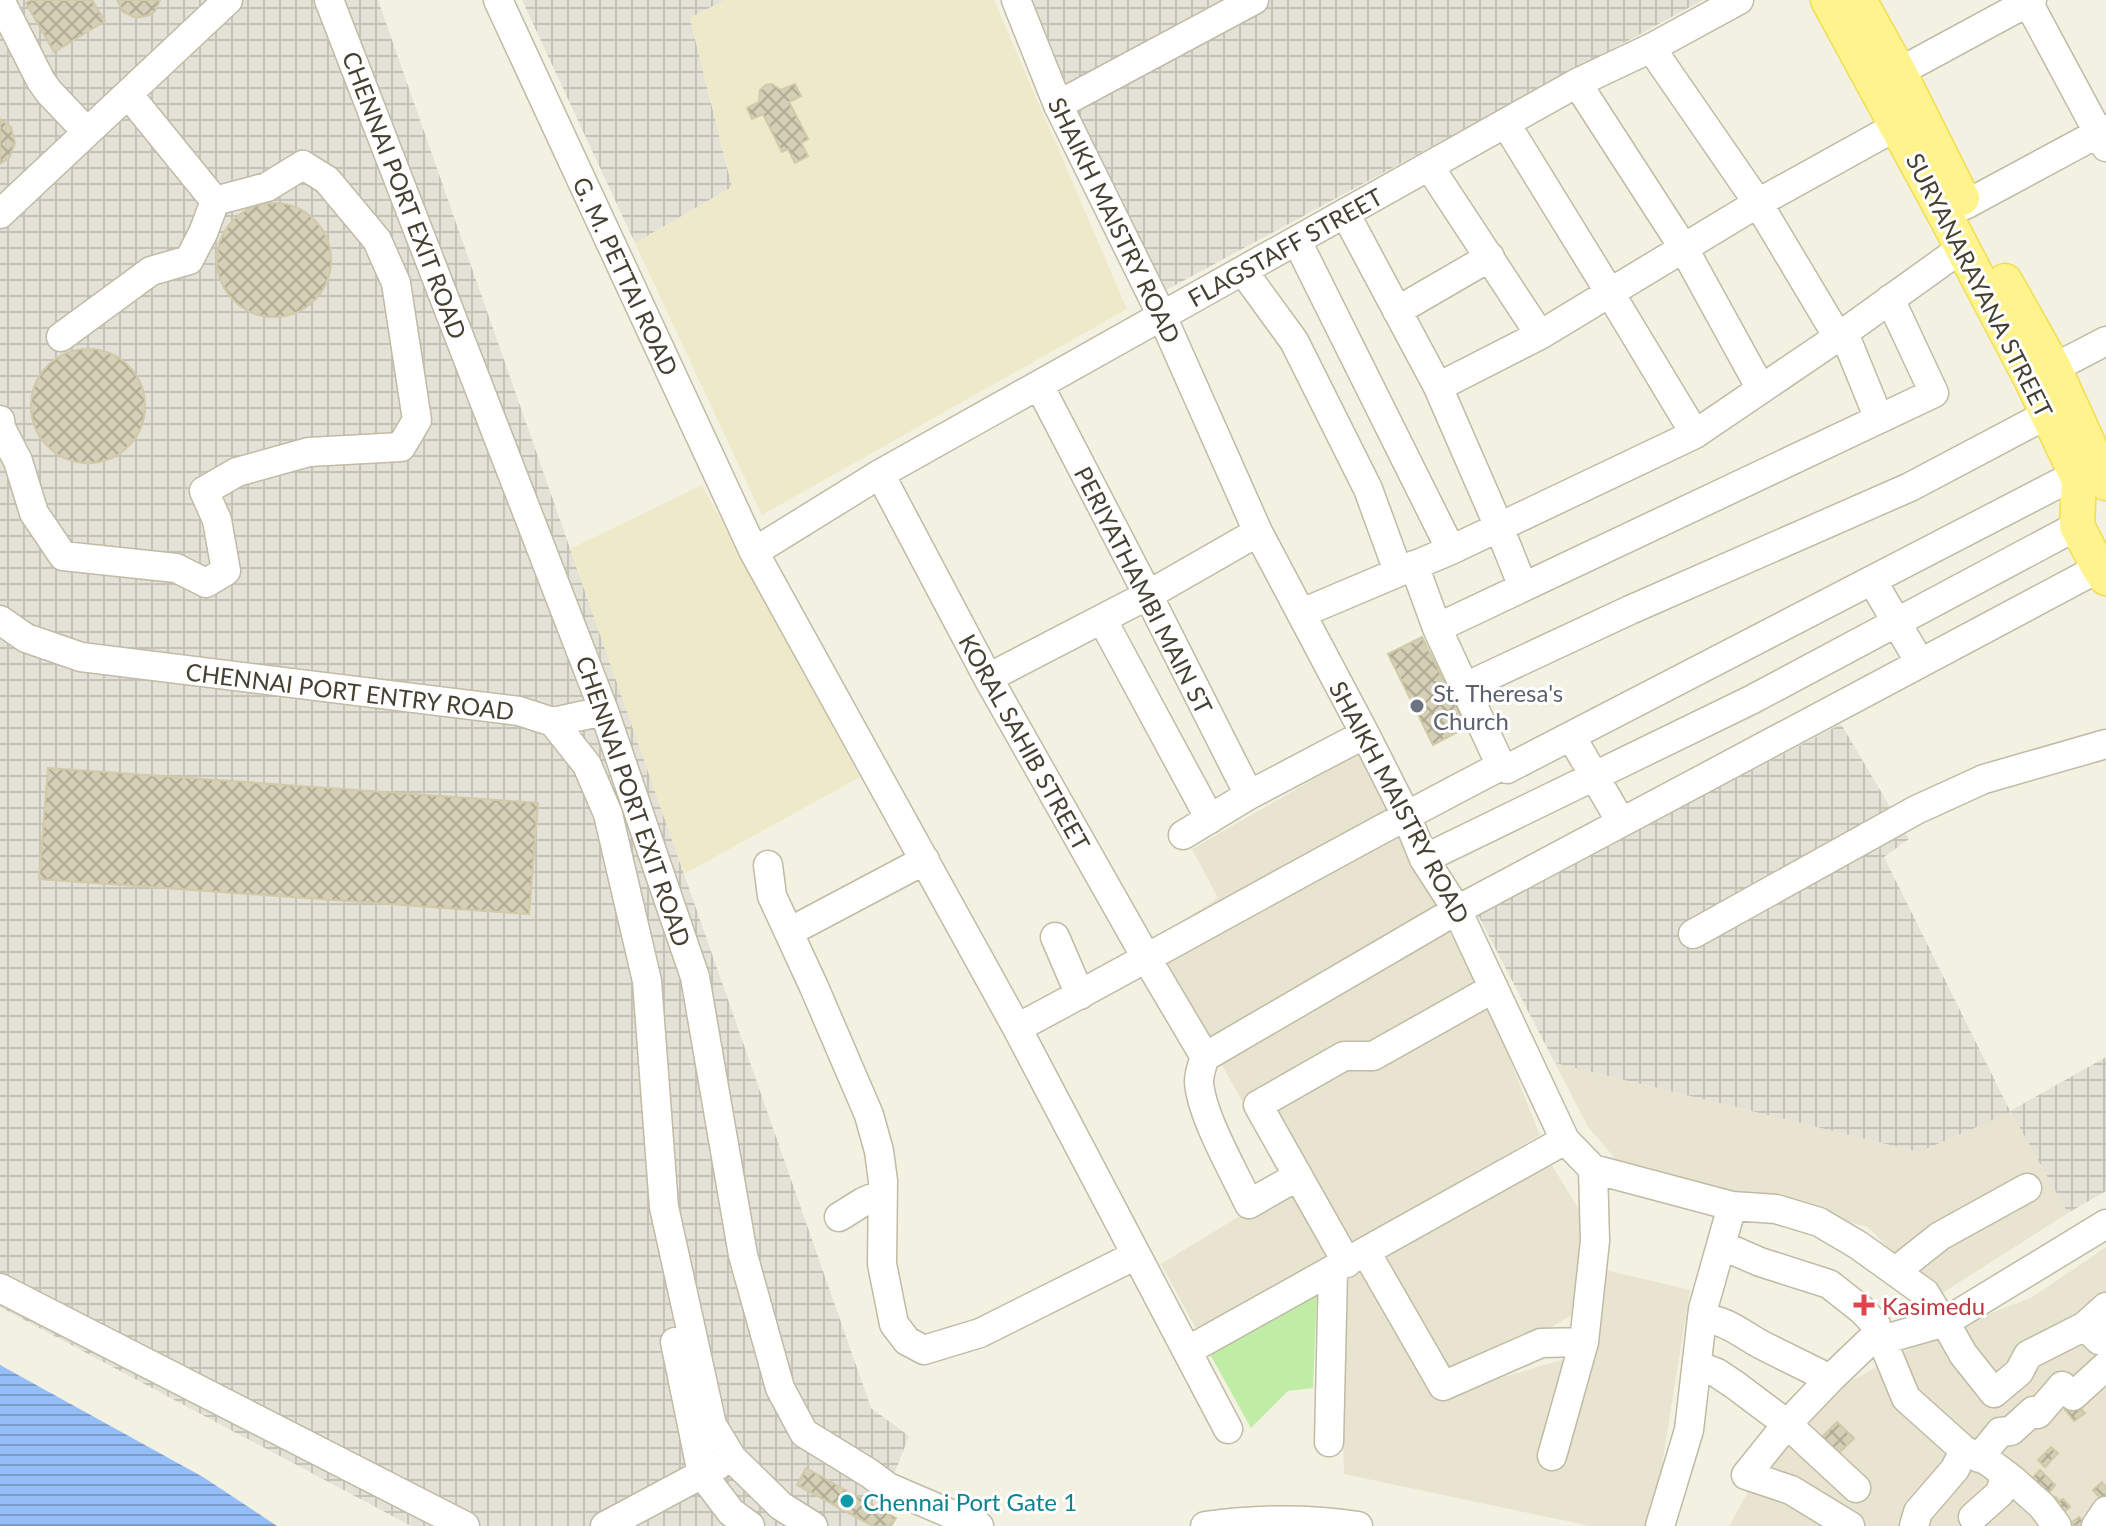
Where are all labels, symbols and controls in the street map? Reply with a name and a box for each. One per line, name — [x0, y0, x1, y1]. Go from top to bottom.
street label: CHENNAI PORT EXIT ROAD — [337, 47, 473, 343]
street label: SHAIKH MAISTRY ROAD — [1043, 92, 1187, 348]
street label: SURYANARAYANA STREET — [1901, 148, 2059, 422]
street label: G. M. PETTAI ROAD — [567, 172, 685, 380]
street label: FLAGSTAFF STREET — [1183, 182, 1387, 312]
street label: PERIYATHAMBI MAIN ST — [1069, 461, 1219, 719]
street label: KORAL SAHIB STREET — [953, 629, 1097, 855]
street label: CHENNAI PORT EXIT ROAD — [571, 652, 697, 950]
street label: CHENNAI PORT ENTRY ROAD — [184, 656, 516, 726]
street label: SHAIKH MAISTRY ROAD — [1324, 676, 1476, 928]
place label: St. Theresa's Church — [1433, 678, 1563, 735]
marker: St. Theresa's Church — [1408, 697, 1426, 715]
place label: Kasimedu — [1882, 1291, 1985, 1320]
marker: Kasimedu — [1853, 1294, 1875, 1316]
place label: Chennai Port Gate 1 — [863, 1487, 1077, 1516]
marker: Chennai Port Gate 1 — [838, 1492, 856, 1510]

